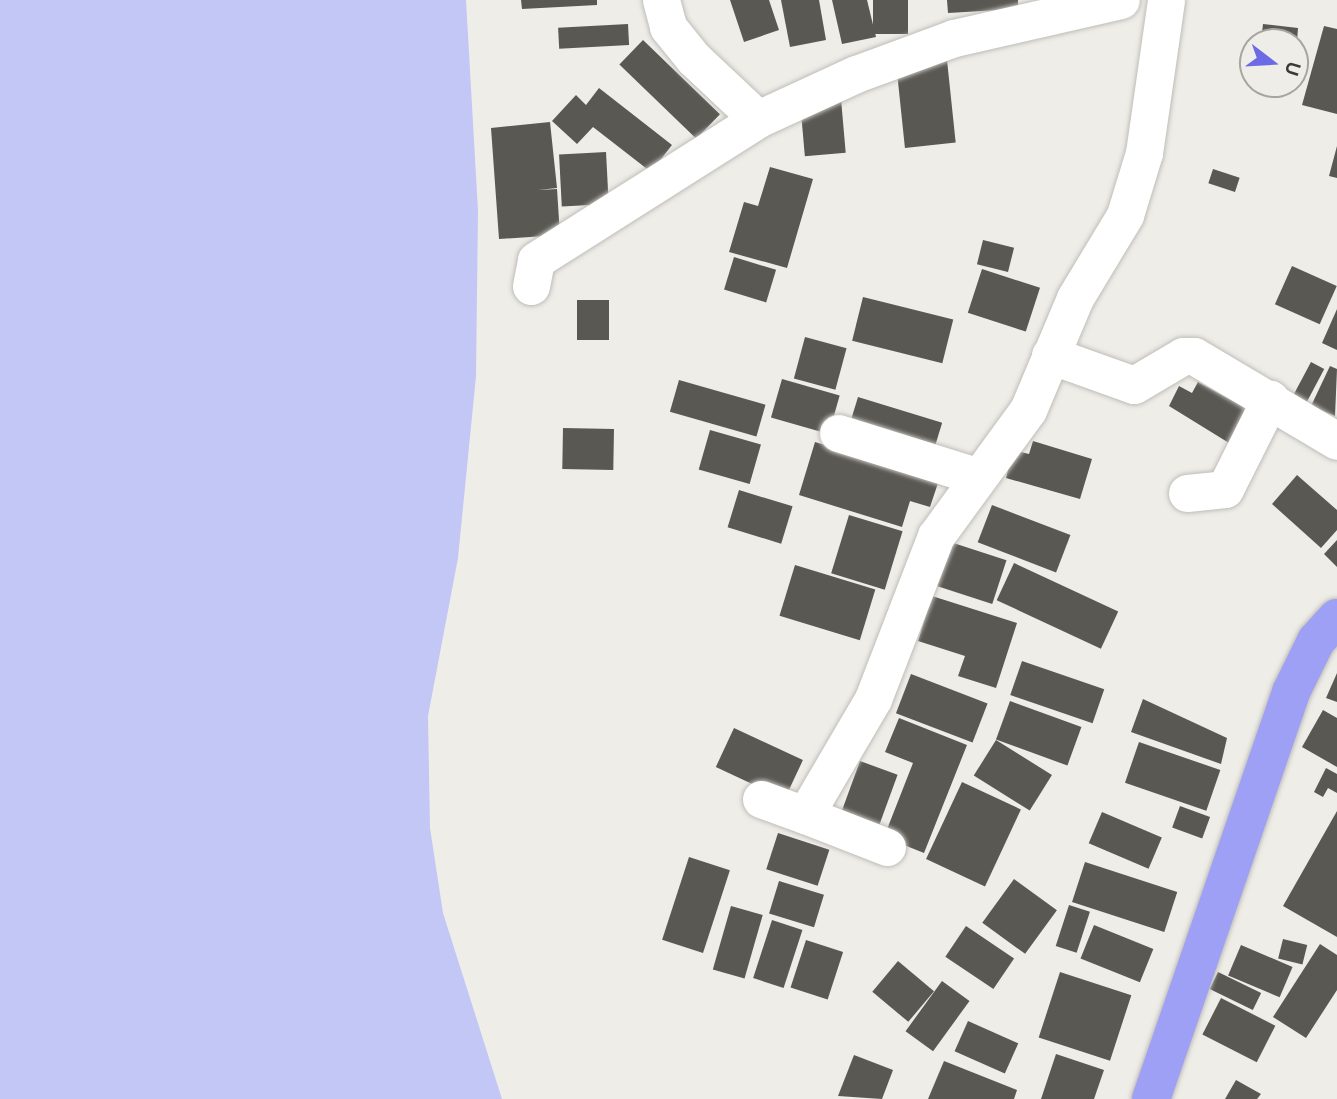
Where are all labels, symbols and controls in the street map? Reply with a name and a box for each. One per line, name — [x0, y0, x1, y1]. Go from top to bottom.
north arrow — [1239, 28, 1309, 98]
text: U — [1280, 59, 1306, 78]

